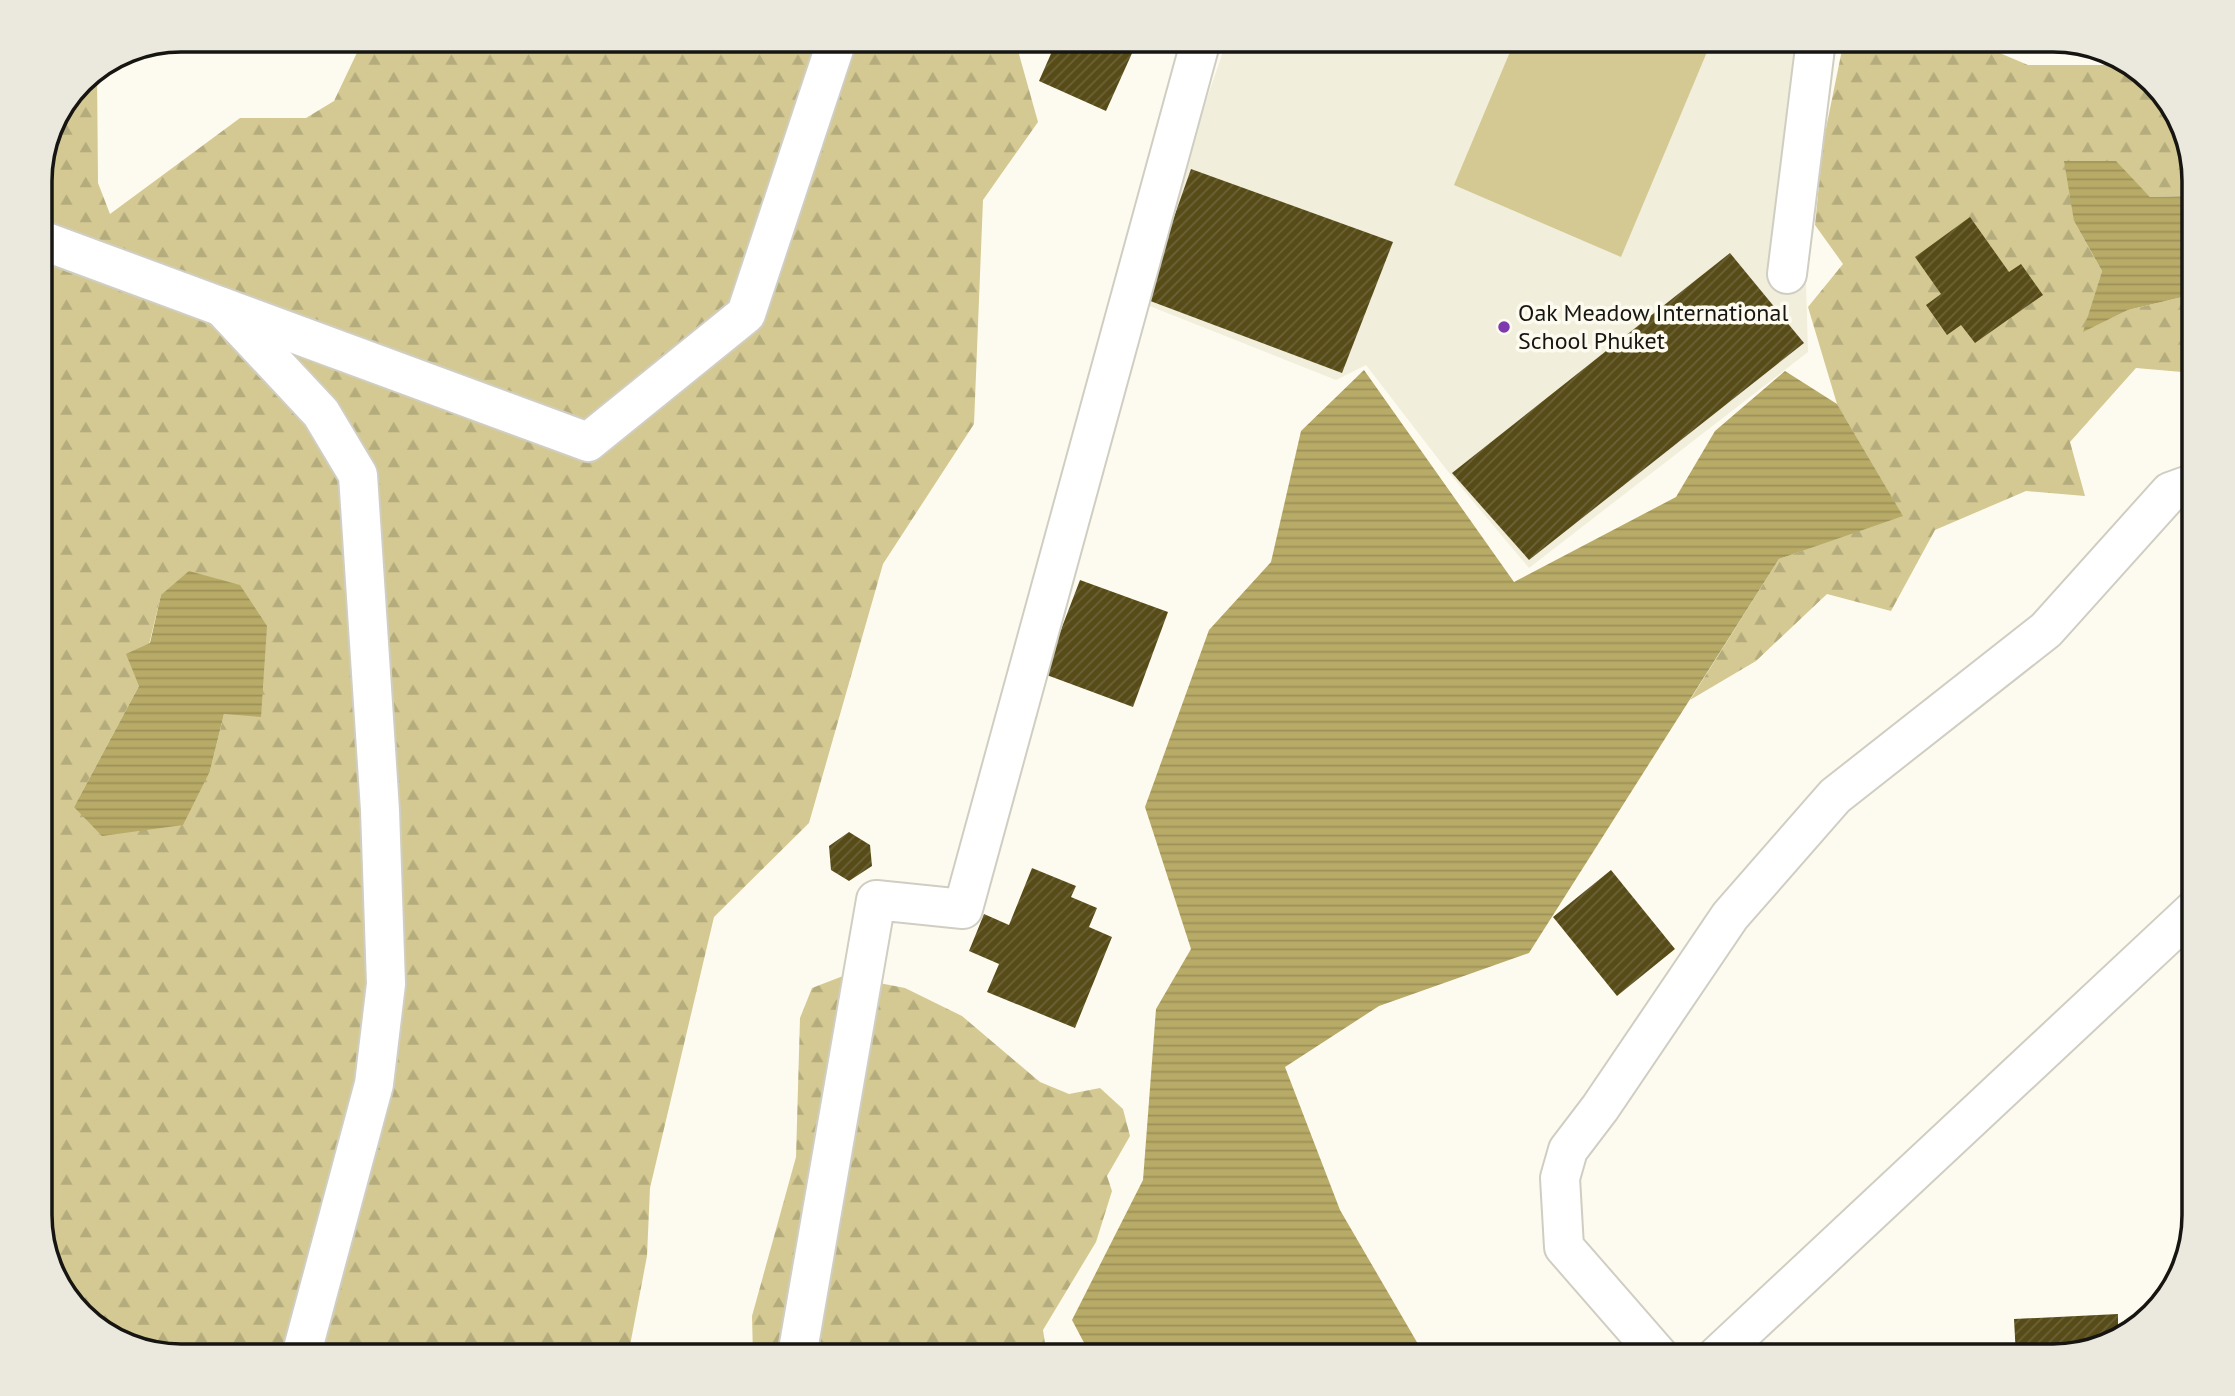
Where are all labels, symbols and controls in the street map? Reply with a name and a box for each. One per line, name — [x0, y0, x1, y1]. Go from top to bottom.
place label: Oak Meadow International School Phuket — [1518, 297, 1788, 356]
marker: Oak Meadow International School Phuket — [1496, 319, 1512, 335]

